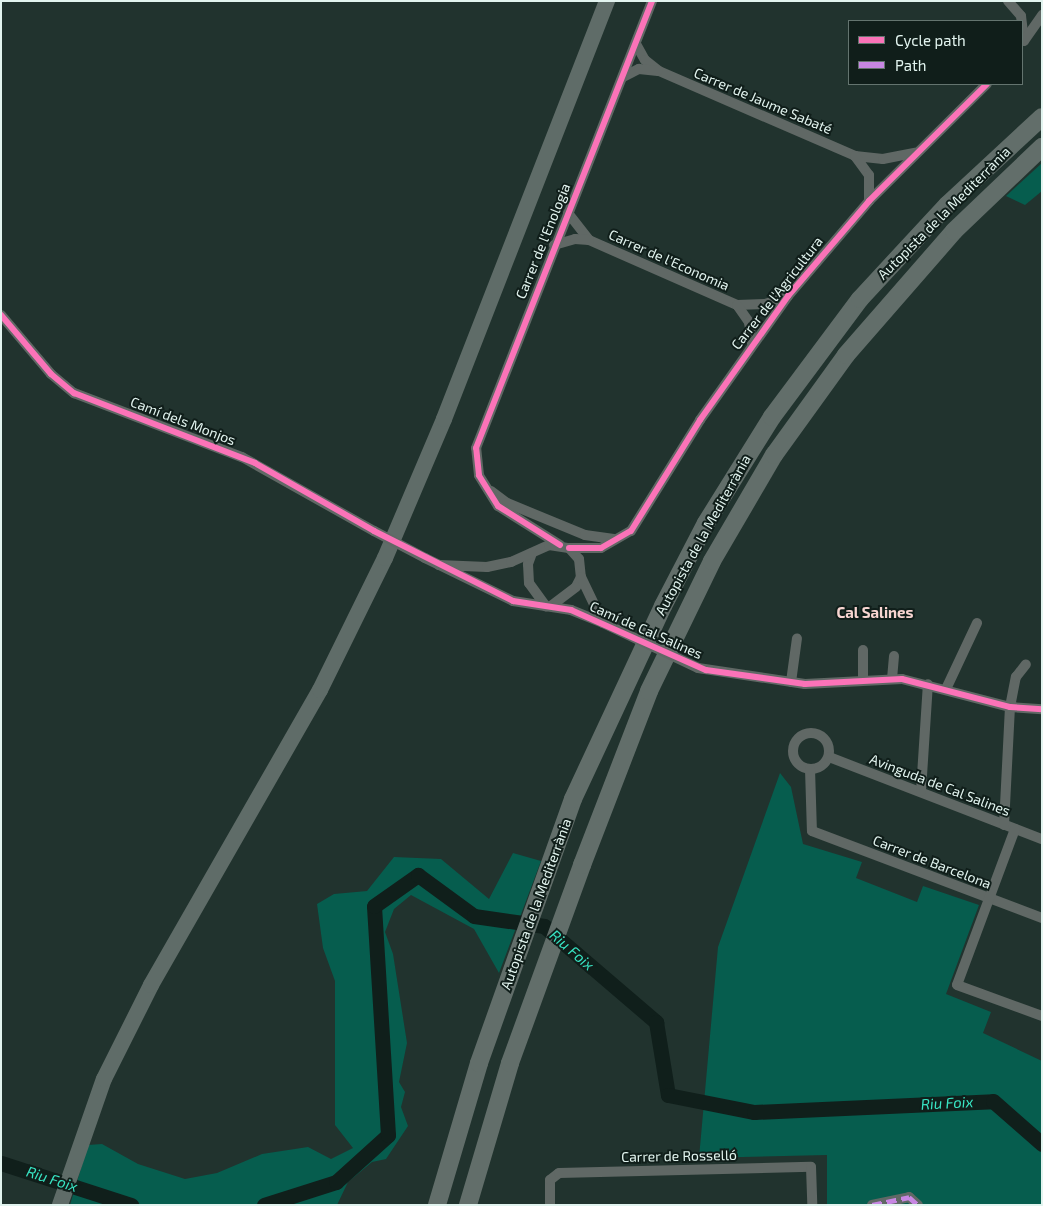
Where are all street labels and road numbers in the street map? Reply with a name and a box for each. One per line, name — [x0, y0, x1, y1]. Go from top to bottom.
street label: Carrer de Jaume Sabaté — [691, 64, 835, 138]
street label: Autopista de la Mediterrània — [874, 143, 1014, 283]
street label: Carrer de l'Enologia — [512, 181, 574, 301]
street label: Carrer de l'Economia — [606, 226, 732, 294]
street label: Carrer de l'Agricultura — [728, 233, 826, 353]
street label: Camí dels Monjos — [128, 393, 238, 449]
street label: Autopista de la Mediterrània — [652, 452, 754, 618]
street label: Camí de Cal Salines — [587, 597, 705, 663]
street label: Avinguda de Cal Salines — [867, 750, 1013, 820]
street label: Autopista de la Mediterrània — [497, 816, 575, 992]
street label: Carrer de Barcelona — [870, 832, 994, 892]
street label: Carrer de Rosselló — [621, 1147, 737, 1165]

